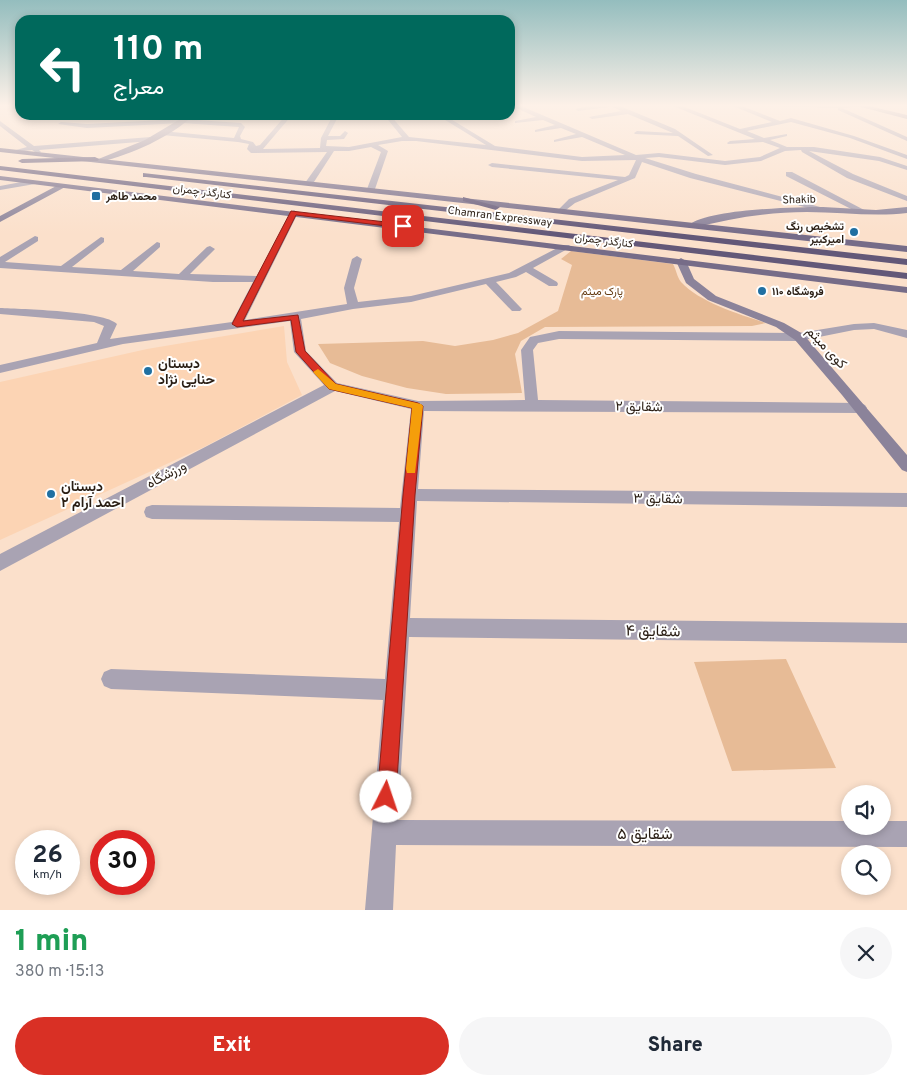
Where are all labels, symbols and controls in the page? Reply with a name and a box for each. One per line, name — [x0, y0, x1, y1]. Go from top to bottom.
text: 110 m — [113, 28, 203, 72]
icon: left — [30, 35, 95, 100]
text: معراج — [113, 75, 164, 102]
street label: کنارگذر چمران — [172, 181, 232, 203]
marker: محمد طاهر — [90, 190, 102, 202]
place label: محمد طاهر — [105, 190, 157, 204]
street label: Shakib — [782, 192, 816, 208]
street label: Chamran Expressway — [447, 204, 553, 230]
pin — [382, 205, 424, 247]
icon: arrive — [389, 212, 417, 240]
place label: تشخیص رنگ امیرکبیر — [786, 220, 845, 247]
marker: تشخیص رنگ امیرکبیر — [848, 226, 860, 238]
street label: کنارگذر چمران — [574, 230, 634, 252]
park label: پارک میثم — [581, 285, 623, 299]
marker: فروشگاه ۱۱۰ — [756, 285, 768, 297]
place label: فروشگاه ۱۱۰ — [772, 285, 824, 299]
street label: کوی میثم — [802, 323, 850, 373]
place label: دبستان حنایی نژاد — [158, 356, 215, 389]
marker: دبستان حنایی نژاد — [142, 365, 154, 377]
street label: شقایق ۲ — [615, 399, 663, 416]
street label: ورزشگاه — [144, 458, 190, 493]
place label: دبستان احمد آرام ۲ — [61, 479, 124, 512]
marker: دبستان احمد آرام ۲ — [45, 488, 57, 500]
street label: شقایق ۳ — [633, 491, 683, 508]
street label: شقایق ۴ — [625, 622, 681, 642]
position arrow — [359, 770, 411, 822]
map controls — [841, 785, 891, 895]
button: sound — [841, 785, 891, 835]
street label: شقایق ۵ — [617, 825, 673, 845]
speed limit sign: 30 — [90, 830, 155, 895]
text: 26 — [32, 840, 63, 872]
button: search — [841, 845, 891, 895]
text: km/h — [33, 867, 62, 883]
text: 1 min — [15, 924, 88, 961]
button: close — [840, 927, 892, 979]
text: 380 m · 15:13 — [15, 962, 104, 982]
button: Exit — [15, 1017, 449, 1075]
button: Share — [459, 1017, 892, 1075]

